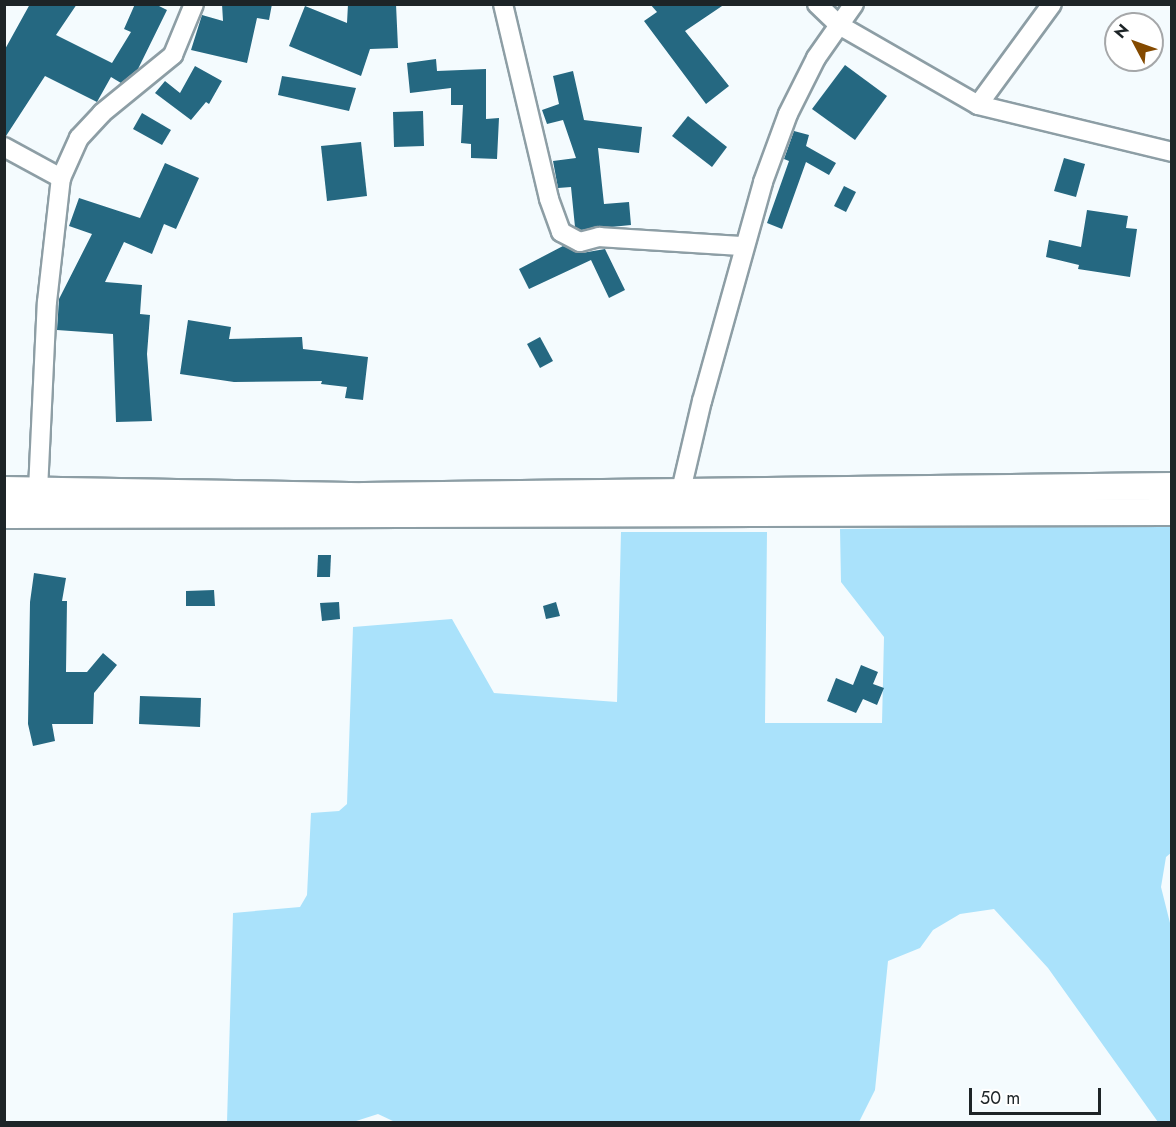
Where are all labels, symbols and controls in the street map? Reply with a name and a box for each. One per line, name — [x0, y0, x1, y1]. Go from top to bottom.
north arrow — [1104, 12, 1164, 72]
text: N — [1109, 19, 1134, 44]
scale bar — [972, 1076, 1104, 1114]
text: 50 m — [980, 1085, 1020, 1111]

